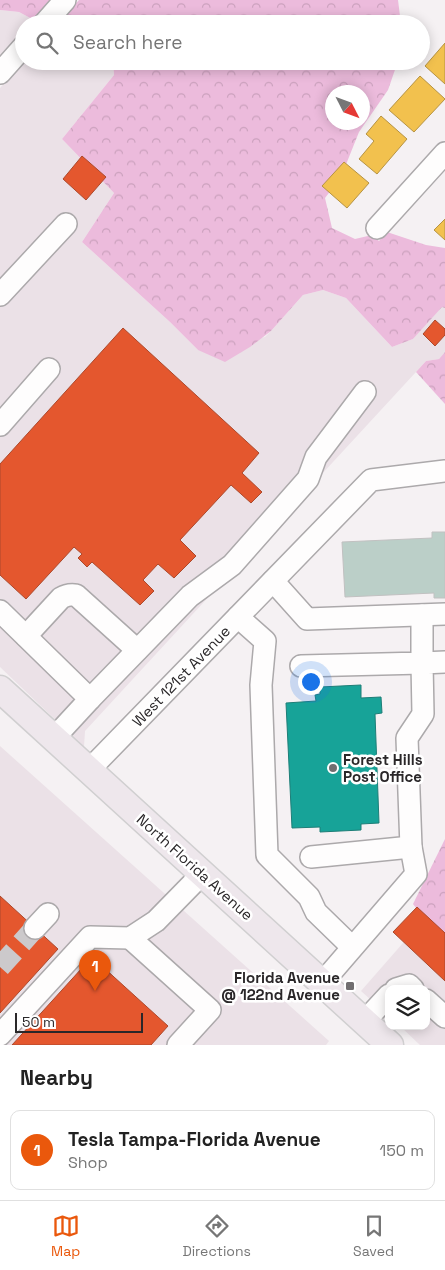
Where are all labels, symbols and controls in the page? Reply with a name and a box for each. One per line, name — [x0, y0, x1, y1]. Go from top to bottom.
search box — [15, 15, 430, 70]
icon: search — [33, 29, 61, 57]
text: Search here — [73, 30, 183, 55]
north arrow — [325, 85, 370, 130]
street label: West 121st Avenue — [128, 621, 234, 730]
your location — [298, 669, 324, 695]
place label: Forest Hills Post Office — [343, 750, 423, 786]
marker: Forest Hills Post Office — [327, 762, 339, 774]
street label: North Florida Avenue — [133, 810, 257, 924]
pin: 1 — [79, 950, 111, 991]
place label: Florida Avenue @ 122nd Avenue — [221, 968, 340, 1004]
marker: Florida Avenue @ 122nd Avenue — [344, 980, 356, 992]
map controls — [385, 985, 430, 1030]
button: layers — [385, 985, 430, 1030]
scale bar — [15, 1010, 142, 1033]
text: 50 m — [22, 1013, 55, 1031]
text: Nearby — [20, 1064, 93, 1091]
text: Tesla Tampa-Florida Avenue — [68, 1127, 321, 1152]
text: 1 — [33, 1140, 41, 1161]
text: 150 m — [380, 1140, 424, 1161]
text: Shop — [68, 1152, 108, 1173]
tab: Map — [51, 1212, 80, 1260]
tab: Directions — [182, 1212, 251, 1260]
tab: Saved — [353, 1212, 394, 1260]

